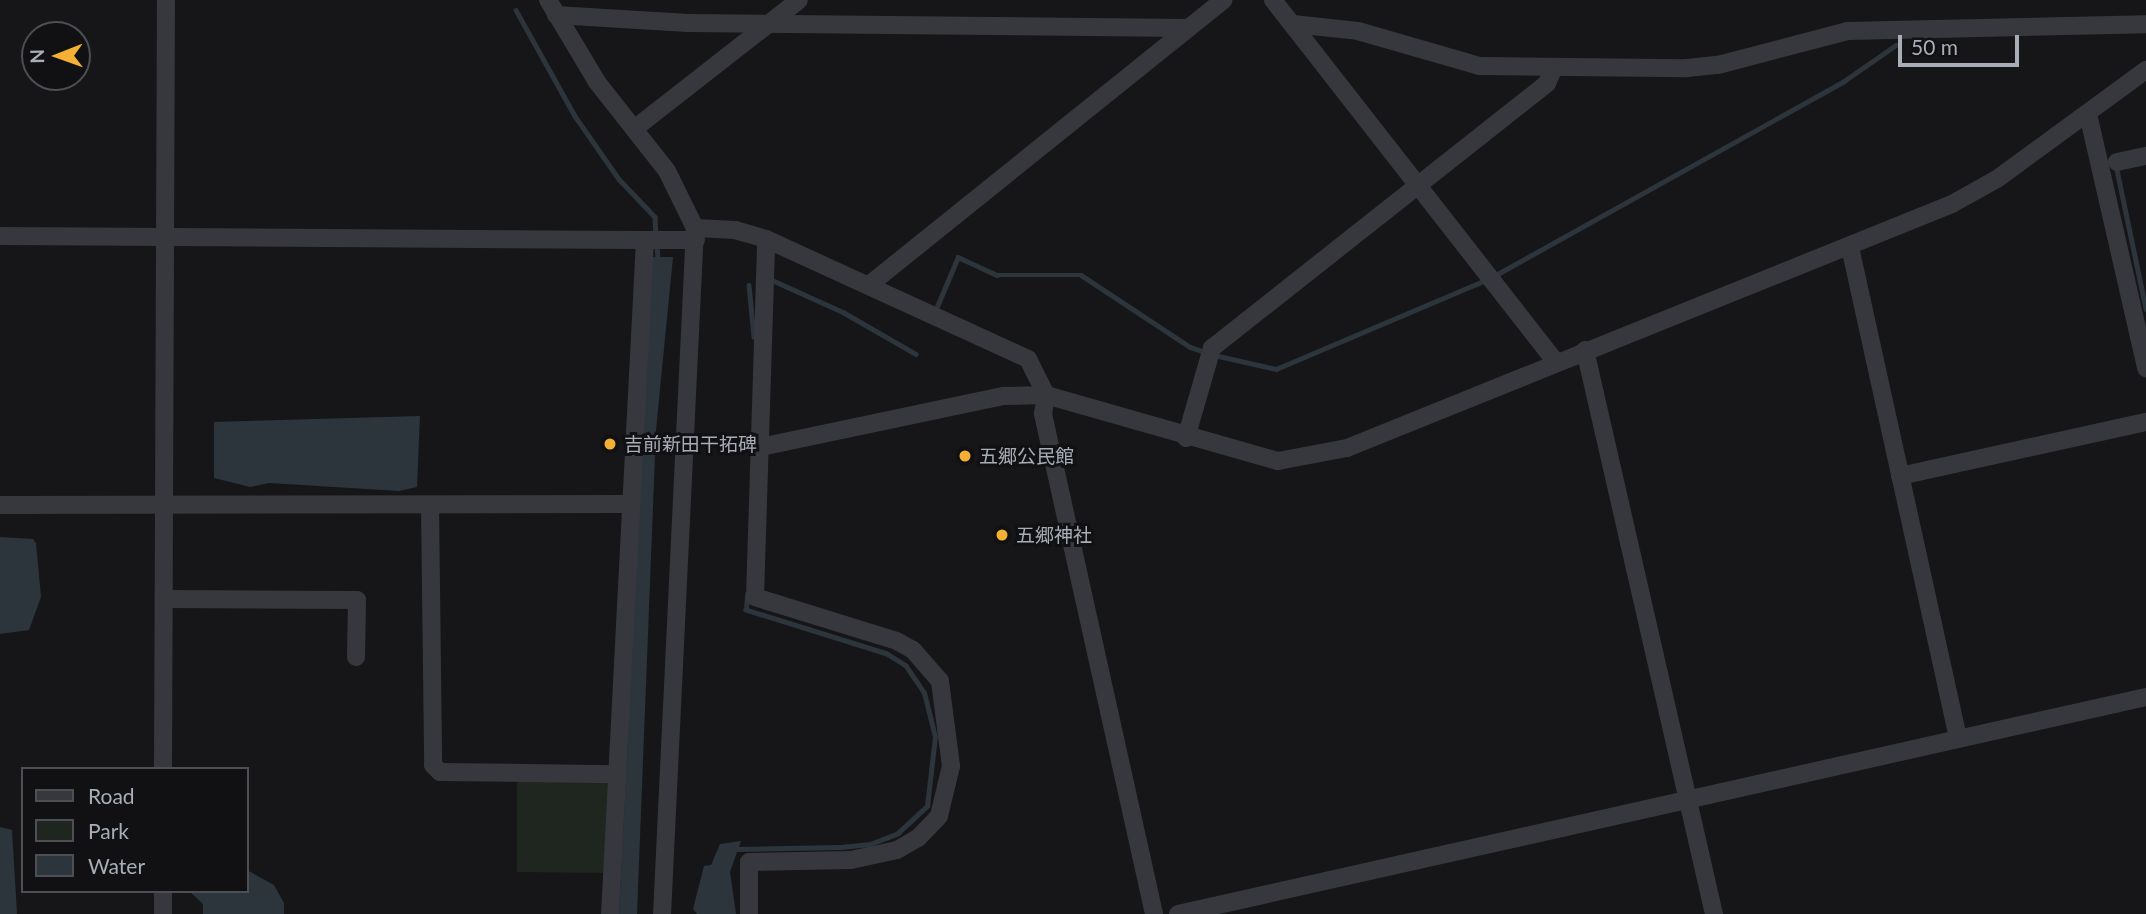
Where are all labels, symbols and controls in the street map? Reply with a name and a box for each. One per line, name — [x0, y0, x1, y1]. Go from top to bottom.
north arrow — [21, 21, 91, 91]
scale bar — [1901, 21, 2022, 65]
text: 50 m — [1911, 34, 1958, 59]
text: N — [25, 49, 48, 64]
place label: 吉前新田干拓碑 — [624, 433, 757, 455]
marker: 吉前新田干拓碑 — [602, 436, 618, 452]
place label: 五郷公民館 — [979, 445, 1074, 467]
marker: 五郷公民館 — [957, 448, 973, 464]
place label: 五郷神社 — [1016, 524, 1092, 546]
marker: 五郷神社 — [994, 527, 1010, 543]
legend — [21, 767, 248, 893]
text: Road — [88, 783, 135, 808]
text: Park — [88, 818, 129, 843]
text: Water — [88, 853, 145, 878]

